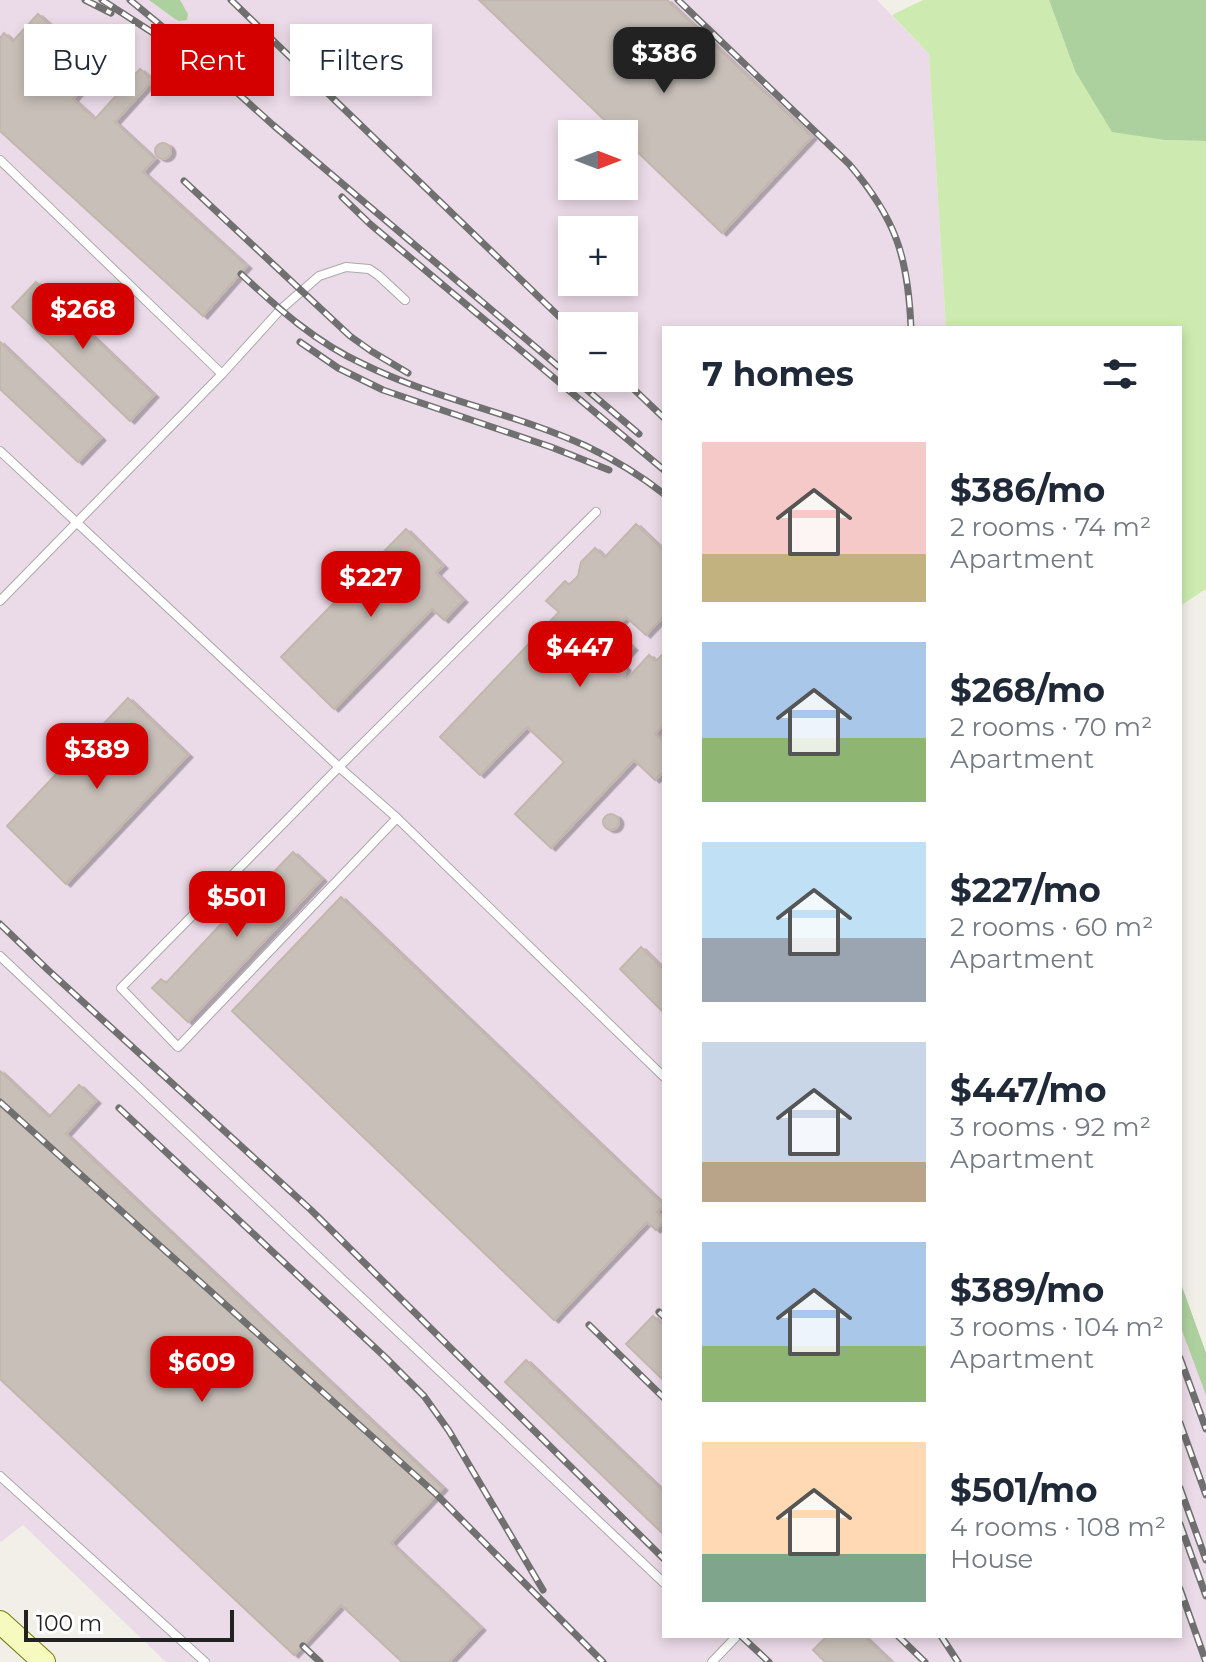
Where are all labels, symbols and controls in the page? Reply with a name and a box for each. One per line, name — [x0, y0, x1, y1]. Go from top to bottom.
chip: Buy — [24, 24, 135, 96]
chip: Rent — [151, 24, 274, 96]
chip: Filters — [290, 24, 432, 96]
pin: $386 — [617, 27, 711, 95]
text: $386 — [631, 37, 697, 69]
north arrow — [558, 120, 638, 200]
map controls — [558, 120, 638, 392]
button: + — [558, 216, 638, 296]
pin: $268 — [36, 283, 130, 351]
text: $268 — [50, 293, 116, 325]
button: − — [558, 312, 638, 392]
icon: filters — [1098, 352, 1142, 396]
text: 7 homes — [702, 353, 854, 395]
text: $386/mo — [950, 469, 1105, 511]
icon: home — [766, 474, 862, 570]
text: 2 rooms · 74 m² — [950, 511, 1151, 543]
text: Apartment — [950, 543, 1094, 575]
pin: $227 — [324, 551, 418, 619]
text: $227 — [339, 561, 403, 593]
pin: $447 — [533, 621, 627, 689]
text: $447 — [546, 631, 614, 663]
text: $268/mo — [950, 669, 1105, 711]
icon: home — [766, 674, 862, 770]
text: 2 rooms · 70 m² — [950, 711, 1152, 743]
pin: $389 — [50, 723, 144, 791]
text: $389 — [64, 733, 130, 765]
text: Apartment — [950, 743, 1094, 775]
text: $227/mo — [950, 869, 1101, 911]
pin: $501 — [190, 871, 284, 939]
icon: home — [766, 874, 862, 970]
text: $501 — [207, 881, 267, 913]
text: 2 rooms · 60 m² — [950, 911, 1153, 943]
text: Apartment — [950, 943, 1094, 975]
text: $447/mo — [950, 1069, 1106, 1111]
icon: home — [766, 1074, 862, 1170]
text: 3 rooms · 92 m² — [950, 1111, 1151, 1143]
text: Apartment — [950, 1143, 1094, 1175]
text: $389/mo — [950, 1269, 1104, 1311]
icon: home — [766, 1274, 862, 1370]
text: 3 rooms · 104 m² — [950, 1311, 1164, 1343]
pin: $609 — [155, 1336, 249, 1404]
text: Apartment — [950, 1343, 1094, 1375]
text: $609 — [168, 1346, 236, 1378]
text: $501/mo — [950, 1469, 1097, 1511]
icon: home — [766, 1474, 862, 1570]
text: 4 rooms · 108 m² — [950, 1511, 1166, 1543]
text: House — [950, 1543, 1033, 1575]
scale bar — [24, 1606, 234, 1642]
text: 100 m — [36, 1610, 102, 1637]

